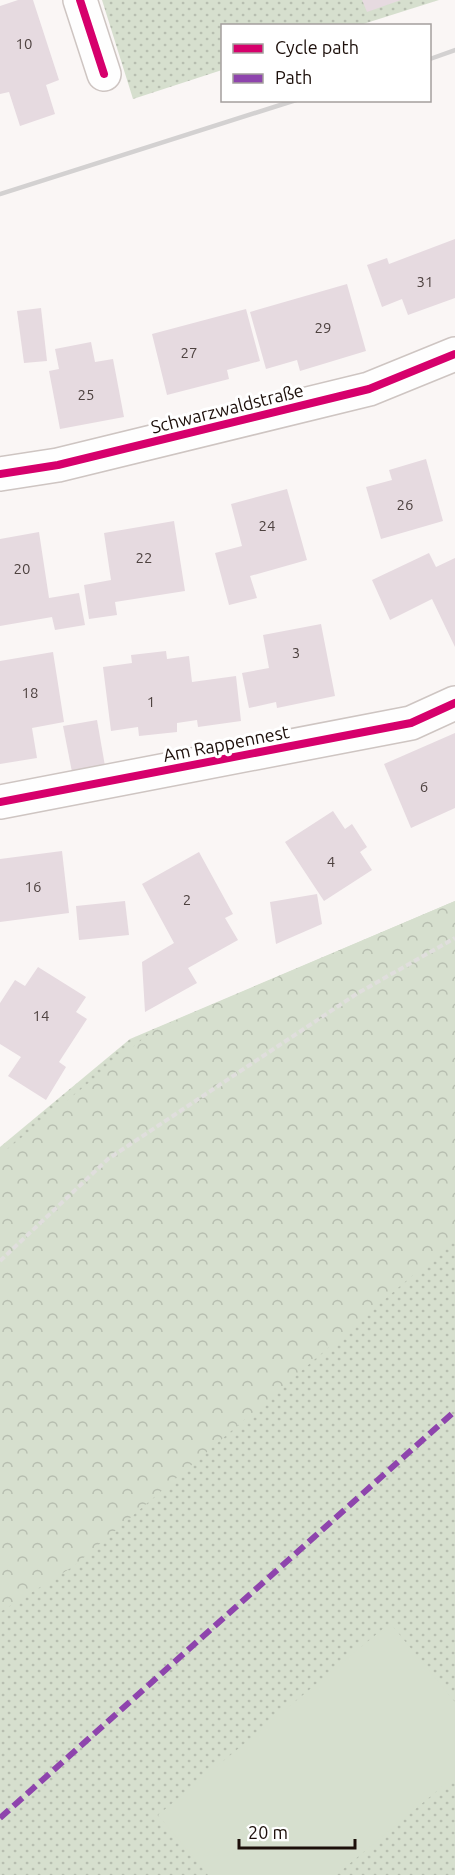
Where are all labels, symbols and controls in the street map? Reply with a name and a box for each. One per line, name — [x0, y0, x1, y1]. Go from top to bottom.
legend — [221, 24, 431, 102]
house number: 10 — [16, 35, 32, 52]
text: Cycle path — [275, 37, 359, 57]
text: Path — [275, 67, 312, 87]
house number: 31 — [417, 273, 433, 290]
house number: 29 — [315, 319, 331, 336]
house number: 27 — [181, 344, 197, 361]
street label: Schwarzwaldstraße — [149, 379, 305, 437]
house number: 25 — [78, 386, 94, 403]
house number: 26 — [397, 496, 413, 513]
house number: 24 — [259, 517, 275, 534]
house number: 22 — [136, 549, 152, 566]
house number: 20 — [14, 560, 30, 577]
house number: 3 — [292, 644, 300, 661]
house number: 18 — [22, 684, 38, 701]
house number: 1 — [147, 693, 155, 710]
street label: Am Rappennest — [161, 721, 291, 765]
house number: 6 — [420, 778, 428, 795]
house number: 4 — [327, 853, 335, 870]
house number: 16 — [25, 878, 41, 895]
house number: 2 — [183, 891, 191, 908]
house number: 14 — [33, 1007, 49, 1024]
scale bar — [239, 1812, 354, 1850]
text: 20 m — [248, 1822, 288, 1842]

